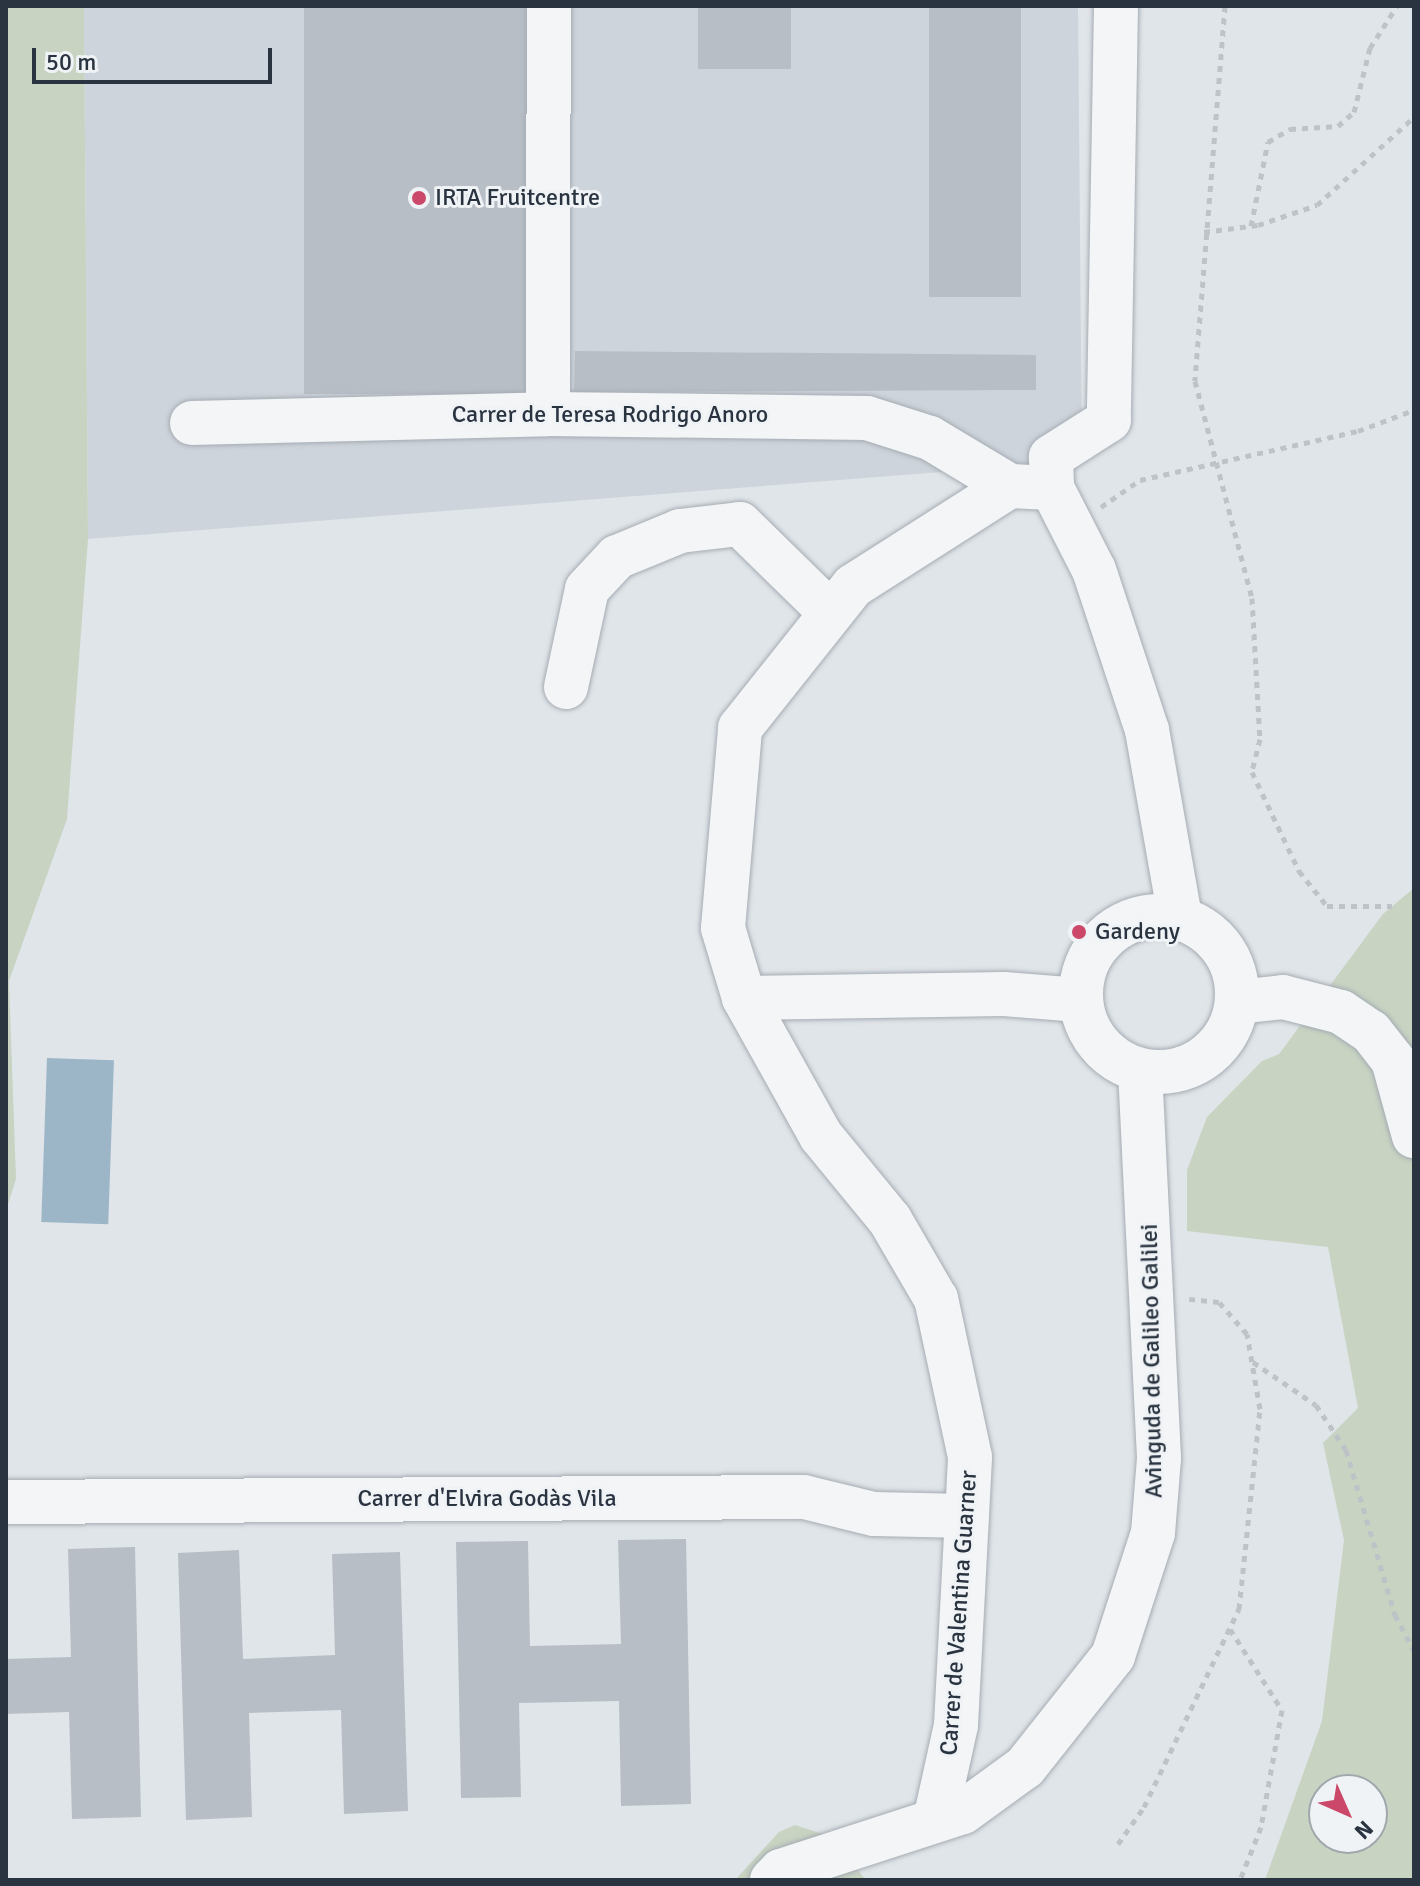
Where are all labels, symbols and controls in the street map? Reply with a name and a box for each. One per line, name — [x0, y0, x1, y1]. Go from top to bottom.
scale bar — [36, 32, 276, 82]
text: 50 m — [46, 47, 96, 77]
place label: IRTA Fruitcentre — [435, 184, 600, 212]
marker: IRTA Fruitcentre — [410, 189, 428, 207]
street label: Carrer de Teresa Rodrigo Anoro — [452, 401, 768, 429]
place label: Gardeny — [1095, 918, 1180, 946]
marker: Gardeny — [1070, 923, 1088, 941]
street label: Avinguda de Galileo Galilei — [1135, 1224, 1169, 1498]
street label: Carrer de Valentina Guarner — [935, 1469, 983, 1757]
street label: Carrer d'Elvira Godàs Vila — [357, 1485, 617, 1513]
north arrow — [1308, 1774, 1388, 1854]
text: N — [1349, 1815, 1379, 1845]

